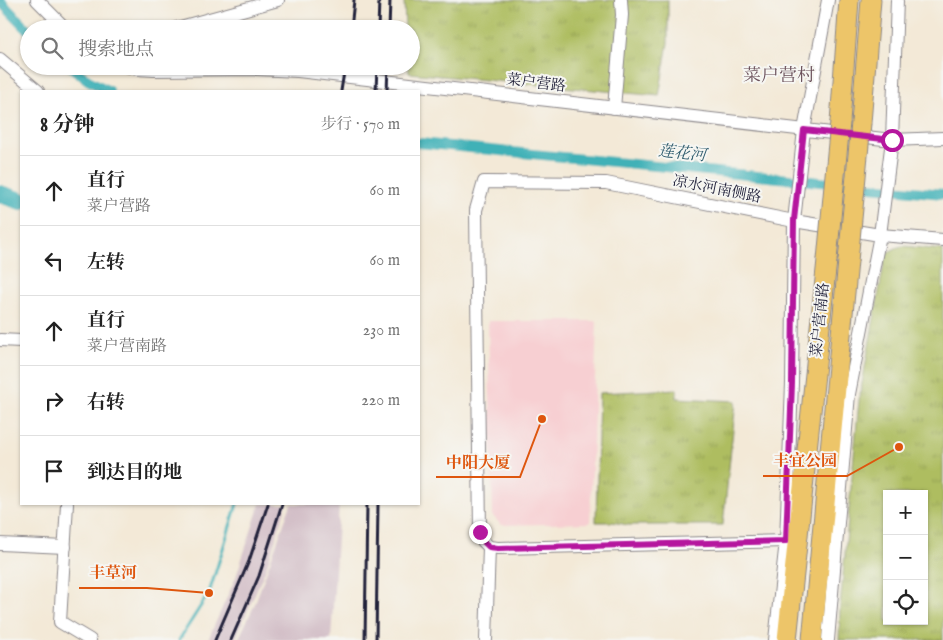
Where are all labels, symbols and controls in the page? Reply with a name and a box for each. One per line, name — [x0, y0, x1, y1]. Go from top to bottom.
search box — [20, 20, 420, 75]
icon: search — [38, 34, 66, 62]
text: 搜索地点 — [78, 38, 154, 62]
district label: 菜户营村 — [743, 65, 815, 88]
street label: 菜户营路 — [505, 70, 567, 96]
text: 8 分钟 — [40, 112, 95, 139]
text: 步行 · 570 m — [320, 115, 400, 135]
route start — [881, 129, 904, 152]
water label: 莲花河 — [657, 142, 710, 167]
text: 直行 — [87, 169, 125, 193]
street label: 凉水河南侧路 — [671, 171, 763, 207]
icon: ahead — [40, 177, 68, 205]
text: 60 m — [370, 181, 400, 201]
text: 菜户营路 — [87, 197, 151, 217]
icon: left — [40, 247, 68, 275]
text: 左转 — [87, 251, 125, 275]
text: 60 m — [370, 251, 400, 271]
street label: 菜户营南路 — [807, 282, 833, 358]
text: 直行 — [87, 309, 125, 333]
icon: ahead — [40, 317, 68, 345]
text: 230 m — [363, 321, 400, 341]
text: 菜户营南路 — [87, 337, 167, 357]
icon: right — [40, 387, 68, 415]
text: 右转 — [87, 391, 125, 415]
text: 220 m — [361, 391, 400, 411]
callout: 丰宜公园 — [763, 445, 847, 476]
callout: 中阳大厦 — [436, 446, 520, 477]
text: 丰宜公园 — [773, 451, 837, 472]
text: 中阳大厦 — [446, 454, 510, 474]
icon: arrive — [40, 457, 68, 485]
text: 到达目的地 — [87, 461, 182, 485]
map controls — [883, 490, 928, 625]
button: + — [883, 490, 928, 535]
route end — [469, 521, 492, 544]
button: − — [883, 535, 928, 580]
callout: 丰草河 — [79, 557, 147, 588]
text: 丰草河 — [89, 564, 137, 584]
button: locate — [883, 580, 928, 625]

